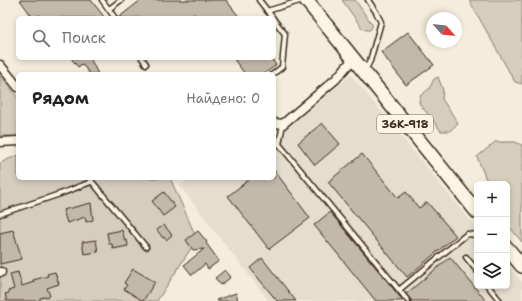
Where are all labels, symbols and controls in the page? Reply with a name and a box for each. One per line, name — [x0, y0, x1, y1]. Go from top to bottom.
north arrow — [426, 12, 462, 48]
search box — [16, 16, 276, 60]
icon: search — [30, 27, 52, 49]
text: Поиск — [62, 28, 106, 48]
text: Рядом — [32, 87, 89, 109]
text: Найдено: 0 — [186, 90, 260, 107]
road number: 36К-918 — [377, 115, 433, 133]
map controls — [474, 181, 510, 289]
button: + — [474, 181, 510, 217]
button: − — [474, 217, 510, 253]
button: layers — [474, 253, 510, 289]

